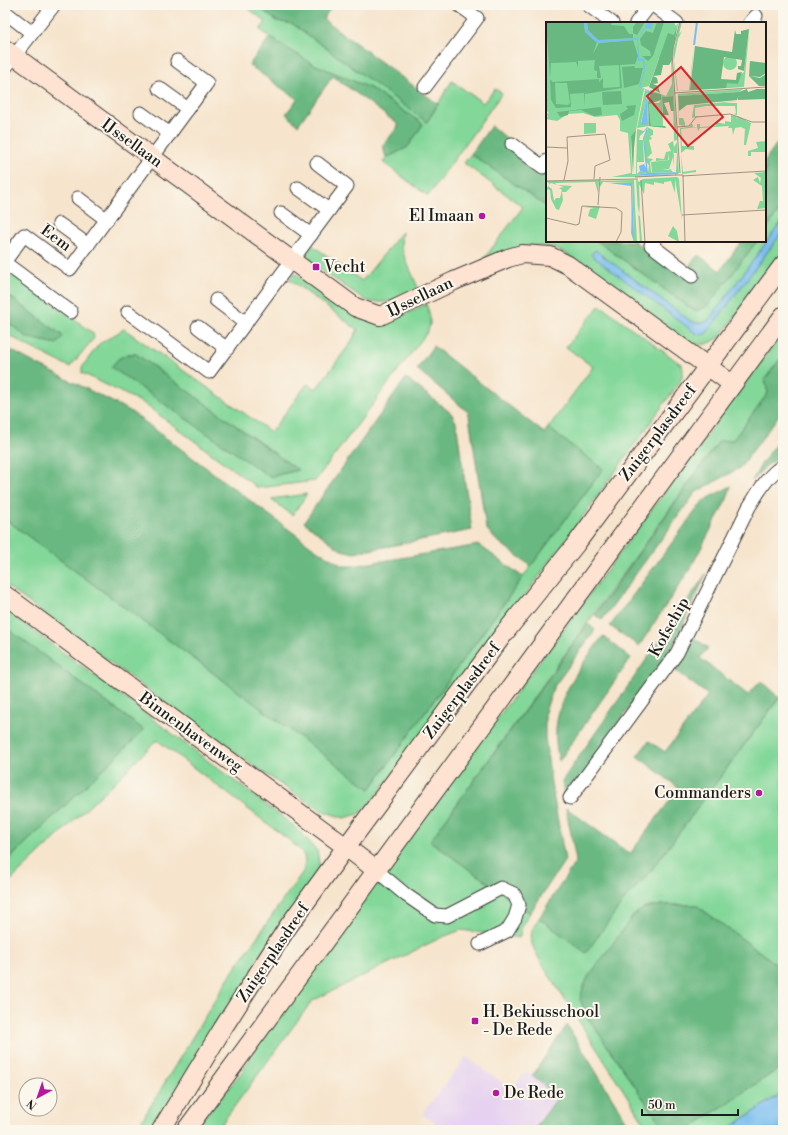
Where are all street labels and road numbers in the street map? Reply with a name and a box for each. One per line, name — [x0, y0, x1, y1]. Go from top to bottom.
street label: IJssellaan — [98, 114, 167, 172]
street label: Eem — [37, 220, 75, 256]
street label: IJssellaan — [384, 272, 457, 321]
street label: Zuigerplasdreef — [615, 380, 701, 485]
street label: Kofschip — [644, 594, 694, 660]
street label: Zuigerplasdreef — [419, 638, 505, 743]
street label: Binnenhavenweg — [134, 687, 247, 777]
street label: Zuigerplasdreef — [232, 899, 314, 1006]

